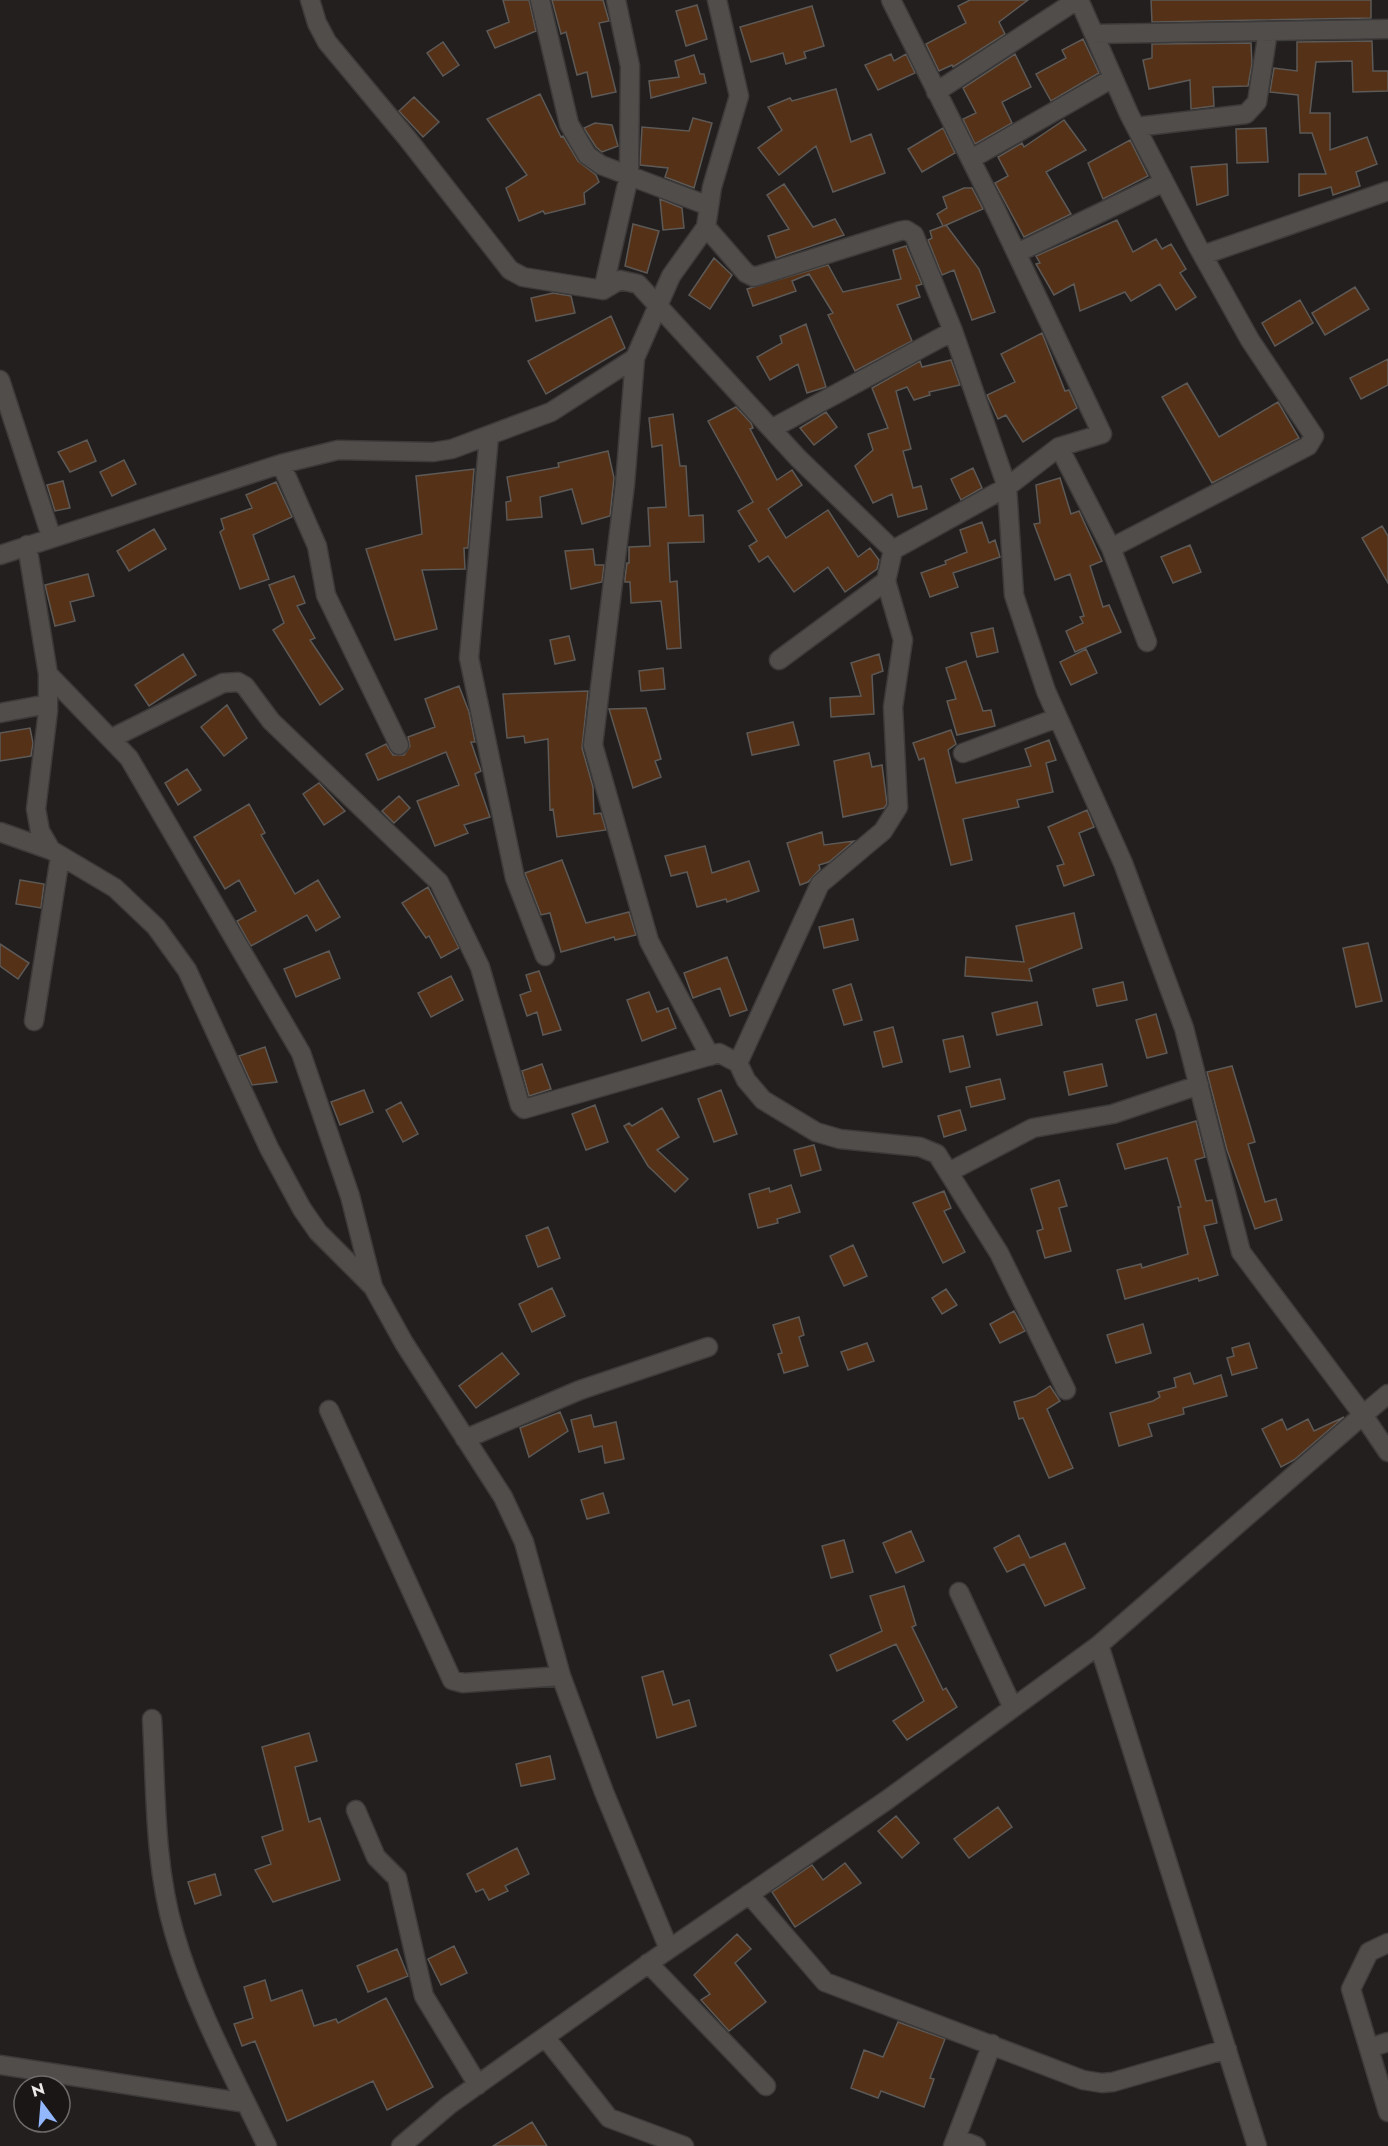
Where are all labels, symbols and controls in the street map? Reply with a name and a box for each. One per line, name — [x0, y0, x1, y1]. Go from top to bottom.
north arrow — [12, 2074, 72, 2134]
text: N — [29, 2077, 47, 2103]

